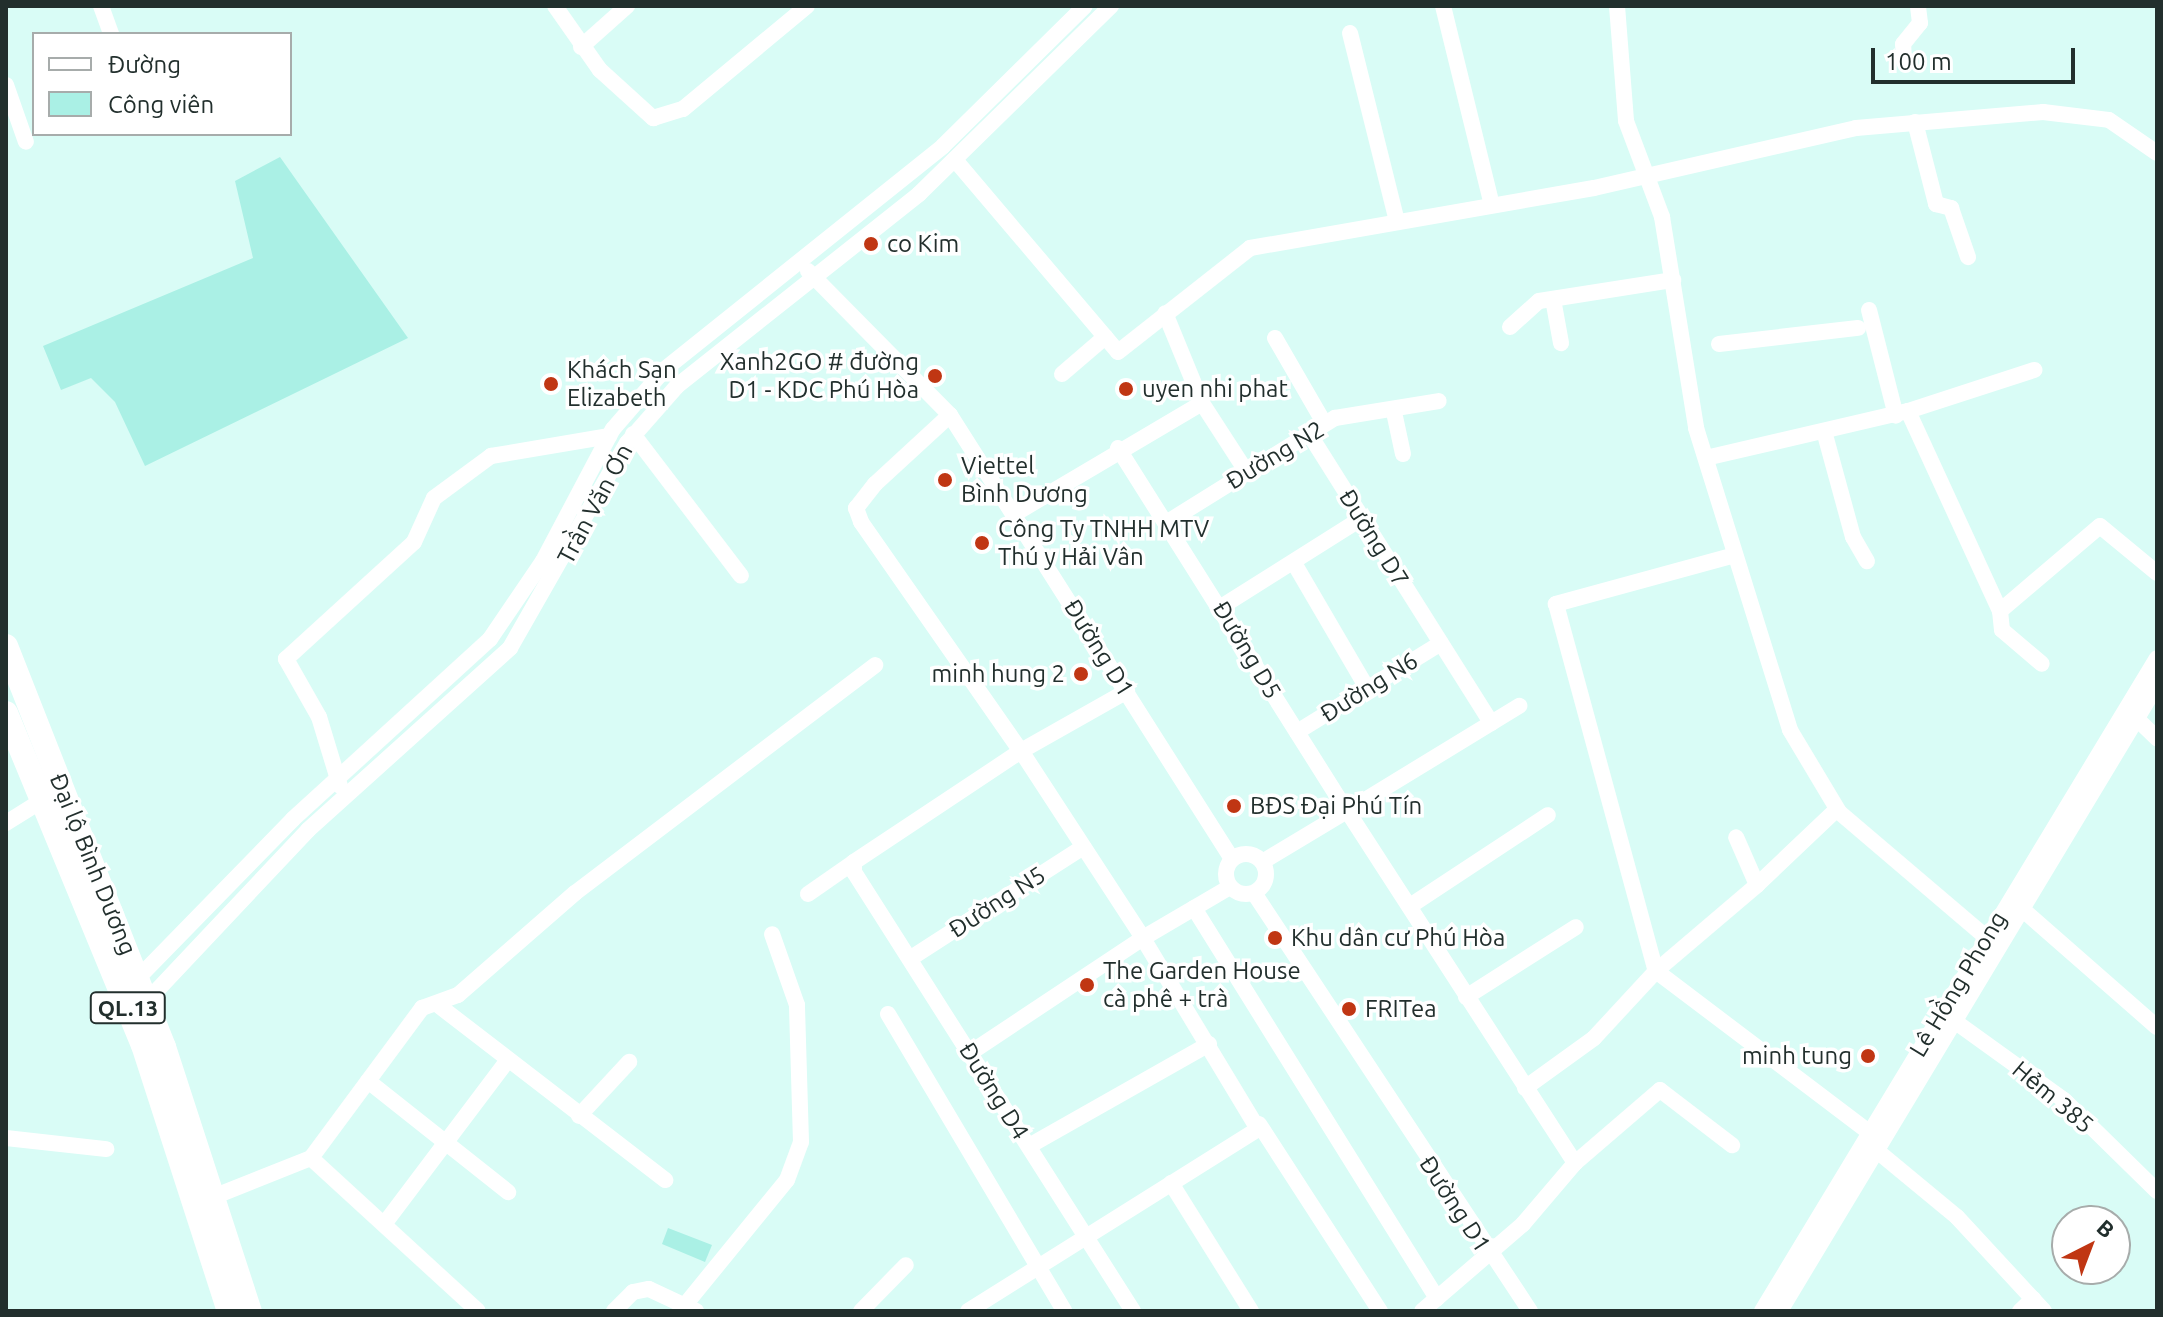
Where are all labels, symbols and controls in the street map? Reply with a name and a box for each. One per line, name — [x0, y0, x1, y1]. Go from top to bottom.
legend — [32, 32, 292, 136]
scale bar — [1875, 32, 2079, 82]
text: 100 m — [1885, 48, 1952, 75]
text: Đường — [108, 51, 181, 78]
text: Công viên — [108, 91, 214, 118]
place label: co Kim — [887, 230, 959, 258]
marker: co Kim — [862, 235, 880, 253]
place label: Xanh2GO # đường D1 - KDC Phú Hòa — [720, 348, 919, 404]
place label: Khách Sạn Elizabeth — [567, 356, 677, 412]
marker: Xanh2GO # đường D1 - KDC Phú Hòa — [926, 367, 944, 385]
marker: Khách Sạn Elizabeth — [542, 375, 560, 393]
place label: uyen nhi phat — [1142, 375, 1288, 403]
marker: uyen nhi phat — [1117, 380, 1135, 398]
street label: Đường N2 — [1221, 415, 1329, 495]
street label: Trần Văn Ơn — [551, 439, 639, 569]
place label: Viettel Bình Dương — [961, 452, 1088, 508]
marker: Viettel Bình Dương — [936, 471, 954, 489]
street label: Đường D7 — [1333, 484, 1415, 592]
place label: Công Ty TNHH MTV Thú y Hải Vân — [998, 515, 1209, 571]
marker: Công Ty TNHH MTV Thú y Hải Vân — [973, 534, 991, 552]
street label: Đường D1 — [1058, 594, 1140, 702]
street label: Đường D5 — [1207, 596, 1287, 704]
street label: Đường N6 — [1315, 646, 1423, 728]
place label: minh hung 2 — [932, 660, 1065, 688]
marker: minh hung 2 — [1072, 665, 1090, 683]
street label: Đại lộ Bình Dương — [43, 769, 143, 959]
place label: BĐS Đại Phú Tín — [1250, 792, 1422, 820]
marker: BĐS Đại Phú Tín — [1225, 797, 1243, 815]
street label: Đường N5 — [943, 860, 1051, 944]
street label: Lê Hồng Phong — [1903, 906, 2013, 1062]
place label: Khu dân cư Phú Hòa — [1291, 924, 1505, 952]
marker: Khu dân cư Phú Hòa — [1266, 929, 1284, 947]
place label: The Garden House cà phê + trà — [1103, 957, 1301, 1013]
marker: The Garden House cà phê + trà — [1078, 976, 1096, 994]
road number: QL.13 — [88, 990, 168, 1026]
place label: FRITea — [1365, 995, 1437, 1023]
marker: FRITea — [1340, 1000, 1358, 1018]
street label: Đường D4 — [953, 1037, 1035, 1145]
place label: minh tung — [1742, 1042, 1852, 1070]
marker: minh tung — [1859, 1047, 1877, 1065]
street label: Hẻm 385 — [2007, 1055, 2099, 1139]
street label: Đường D1 — [1413, 1150, 1497, 1258]
north arrow — [2051, 1205, 2131, 1285]
text: B — [2092, 1214, 2120, 1242]

